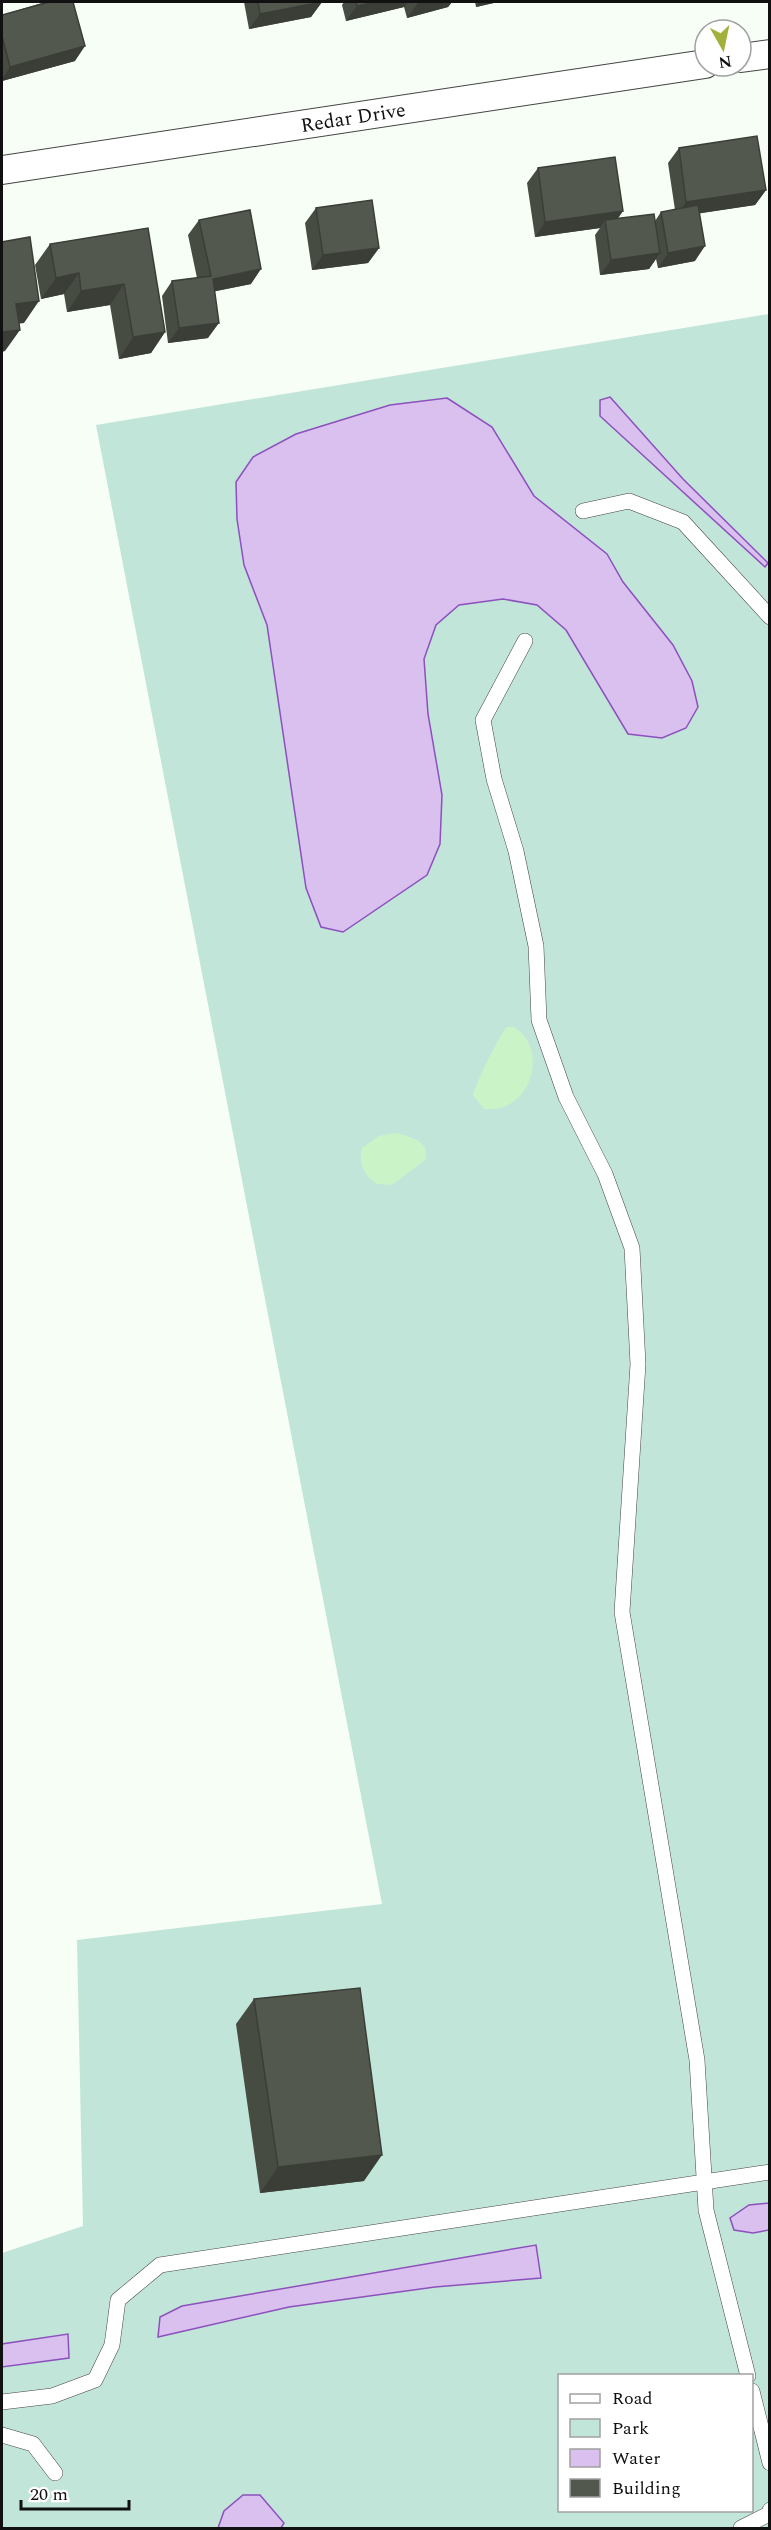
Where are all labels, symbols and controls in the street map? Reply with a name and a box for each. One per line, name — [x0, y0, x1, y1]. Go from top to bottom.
north arrow — [693, 18, 753, 78]
text: N — [717, 49, 734, 75]
street label: Redar Drive — [299, 95, 408, 141]
legend — [558, 2374, 753, 2512]
text: Road — [612, 2385, 653, 2412]
text: Park — [612, 2415, 649, 2442]
text: Water — [612, 2445, 660, 2472]
scale bar — [21, 2473, 129, 2511]
text: Building — [612, 2475, 681, 2502]
text: 20 m — [30, 2481, 68, 2508]

